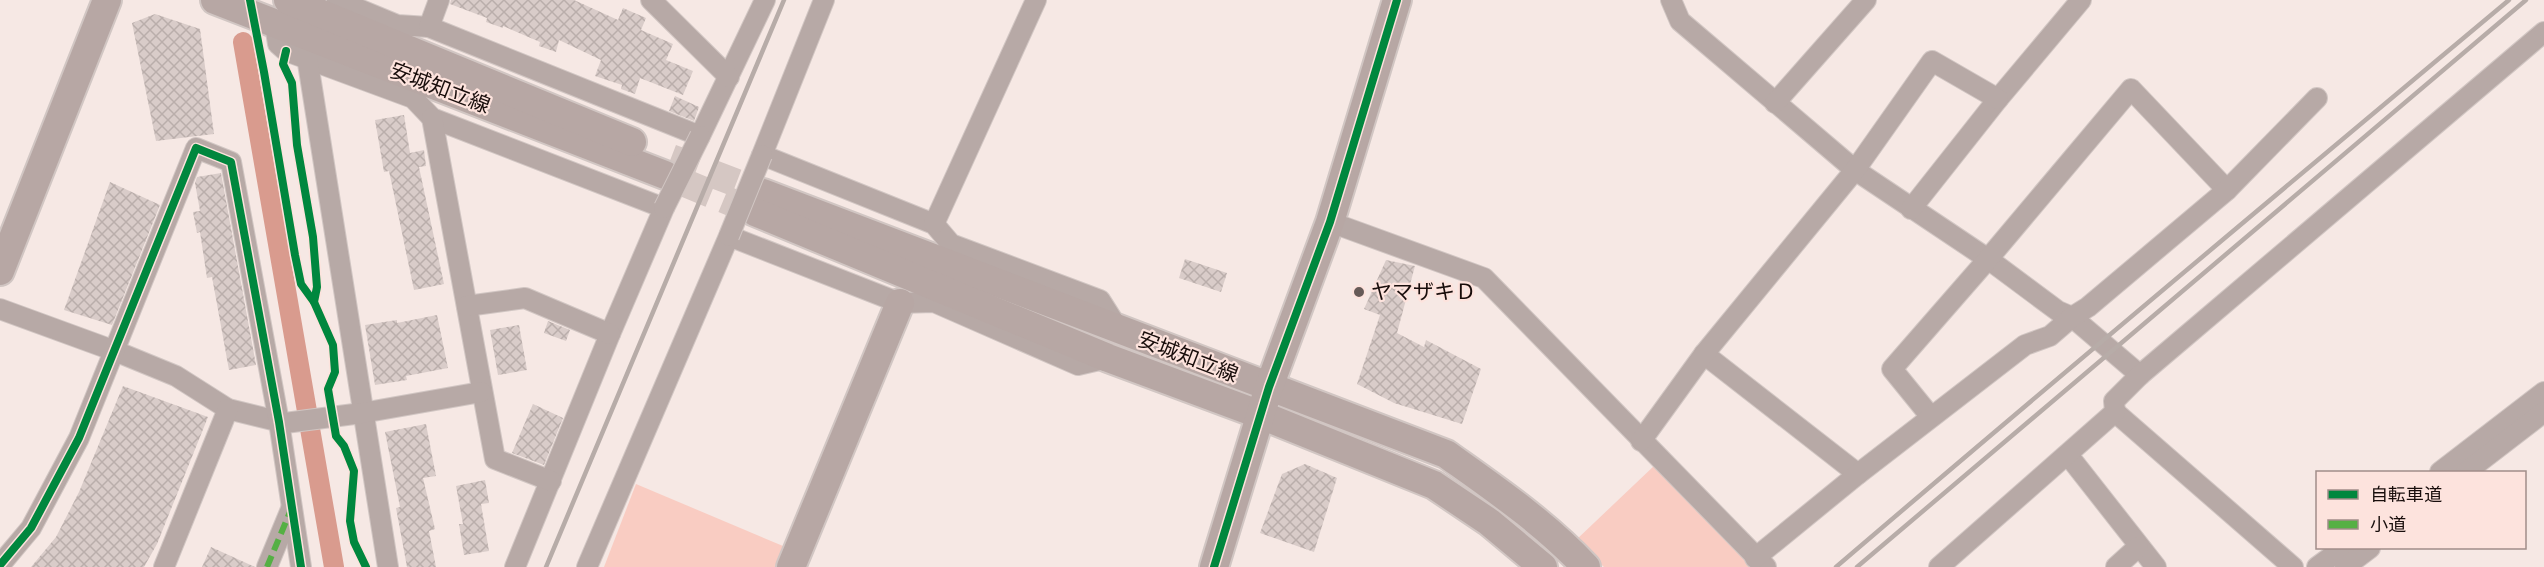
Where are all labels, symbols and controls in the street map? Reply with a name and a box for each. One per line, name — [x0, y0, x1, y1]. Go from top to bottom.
street label: 安城知立線 — [386, 56, 494, 120]
place label: ヤマザキＤ — [1371, 278, 1476, 306]
marker: ヤマザキＤ — [1352, 285, 1366, 299]
street label: 安城知立線 — [1134, 325, 1242, 389]
legend — [2316, 471, 2526, 549]
text: 自転車道 — [2370, 483, 2442, 507]
text: 小道 — [2370, 513, 2406, 537]

